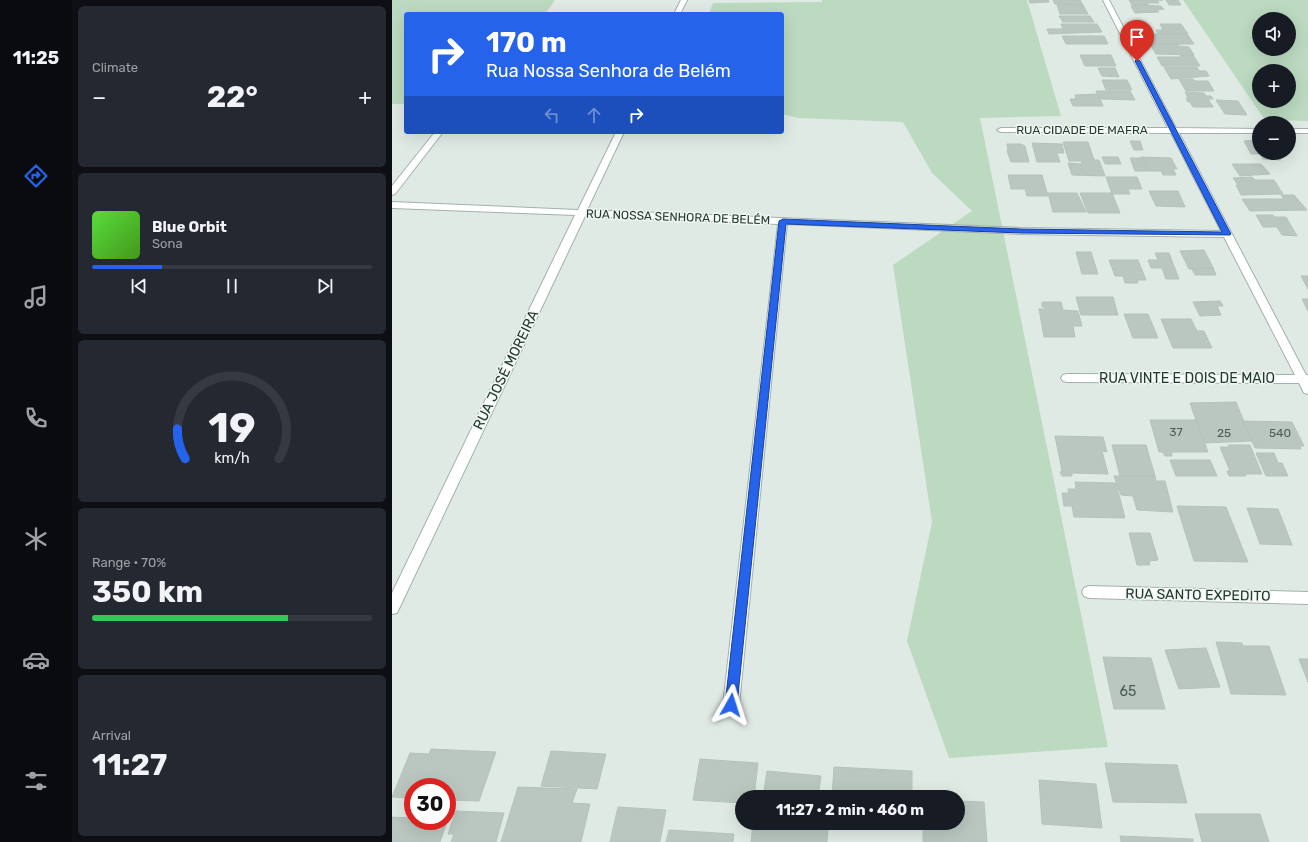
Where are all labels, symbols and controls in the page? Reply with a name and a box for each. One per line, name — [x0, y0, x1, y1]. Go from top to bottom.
map controls — [1252, 12, 1296, 160]
button: sound — [1252, 12, 1296, 56]
pin — [1120, 20, 1154, 61]
text: 170 m — [486, 26, 567, 59]
icon: arrive — [1126, 26, 1148, 48]
icon: right — [420, 28, 472, 80]
text: 11:25 — [13, 47, 59, 69]
text: Climate — [92, 60, 138, 75]
text: Rua Nossa Senhora de Belém — [486, 60, 731, 82]
button: + — [1252, 64, 1296, 108]
text: 22° — [207, 79, 258, 115]
text: − — [92, 84, 106, 111]
text: + — [358, 84, 372, 111]
icon: left — [541, 104, 563, 126]
icon: ahead — [583, 104, 605, 126]
icon: right — [625, 104, 647, 126]
button: − — [1252, 116, 1296, 160]
street label: RUA CIDADE DE MAFRA — [1016, 123, 1148, 137]
icon: directions — [22, 162, 50, 190]
street label: RUA NOSSA SENHORA DE BELÉM — [586, 207, 770, 227]
text: Blue Orbit — [152, 218, 227, 236]
text: Sona — [152, 236, 183, 251]
icon: previous — [128, 275, 150, 297]
icon: pause — [221, 275, 243, 297]
icon: next — [314, 275, 336, 297]
icon: music — [22, 283, 50, 311]
street label: RUA JOSÉ MOREIRA — [469, 306, 543, 433]
street label: RUA VINTE E DOIS DE MAIO — [1099, 370, 1275, 387]
text: 19 — [208, 403, 256, 452]
icon: phone — [22, 404, 50, 432]
house number: 37 — [1169, 425, 1183, 439]
house number: 25 — [1217, 426, 1231, 440]
house number: 540 — [1269, 426, 1291, 440]
text: km/h — [214, 450, 250, 467]
icon: climate — [22, 525, 50, 553]
text: Range · 70% — [92, 555, 166, 570]
text: 350 km — [92, 574, 203, 610]
street label: RUA SANTO EXPEDITO — [1125, 585, 1271, 605]
icon: car — [22, 646, 50, 674]
house number: 65 — [1120, 683, 1136, 700]
position arrow — [710, 684, 752, 726]
text: Arrival — [92, 728, 131, 743]
text: 11:27 — [92, 747, 167, 783]
icon: filters — [22, 767, 50, 795]
speed limit sign: 30 — [404, 778, 456, 830]
text: 11:27 · 2 min · 460 m — [776, 801, 924, 819]

